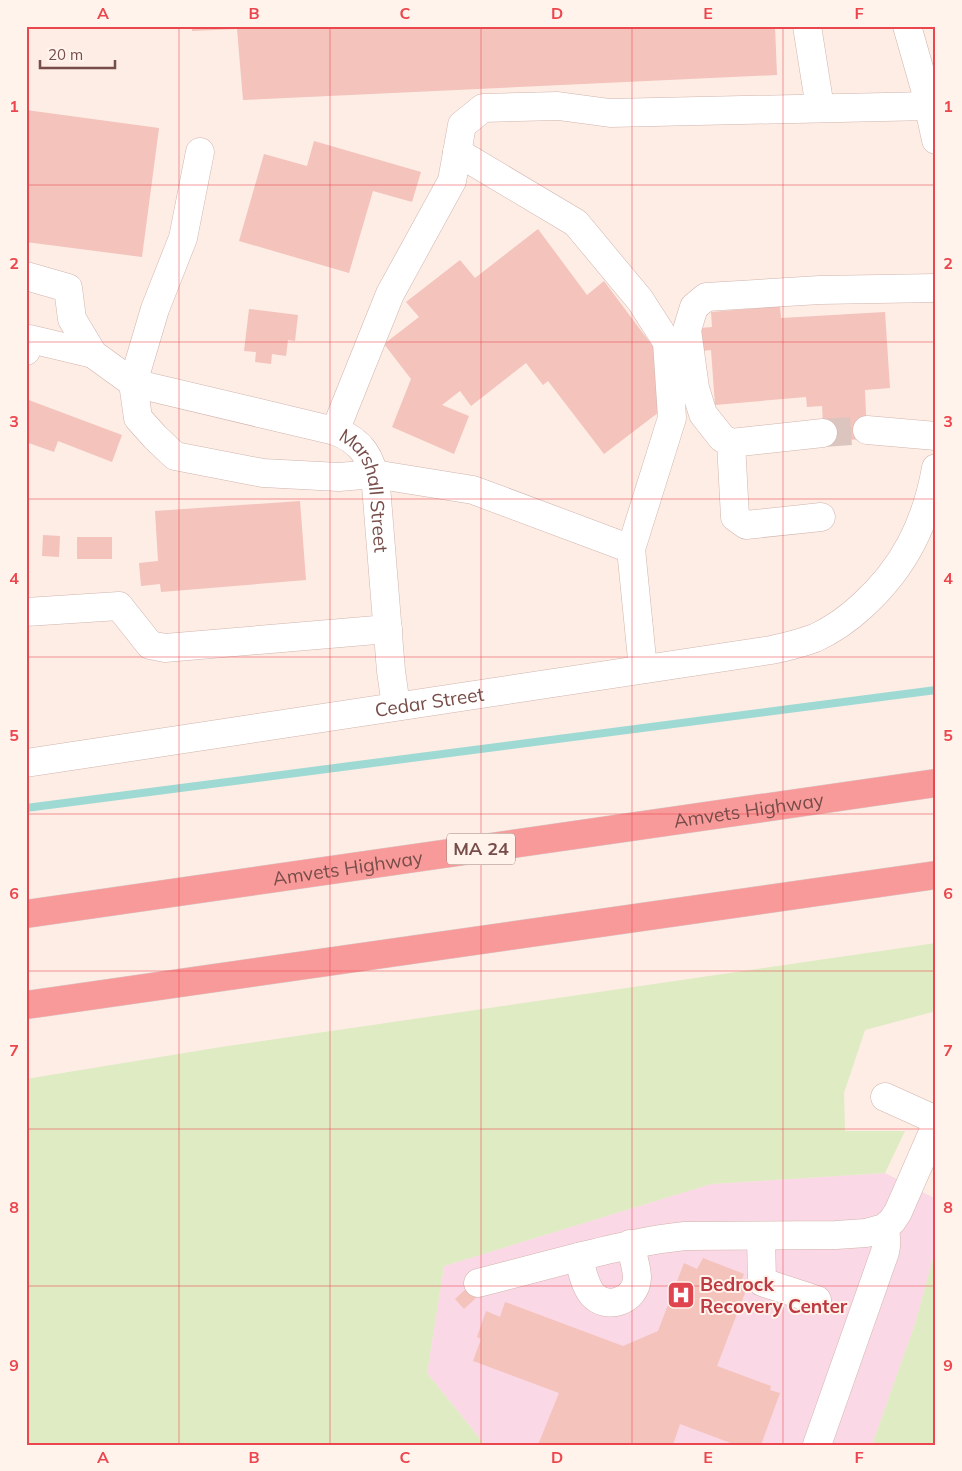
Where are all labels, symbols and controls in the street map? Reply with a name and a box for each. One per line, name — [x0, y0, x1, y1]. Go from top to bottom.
text: A — [97, 3, 109, 23]
text: B — [248, 3, 260, 23]
text: C — [400, 3, 411, 23]
text: D — [551, 3, 563, 23]
text: E — [703, 3, 713, 23]
text: F — [854, 3, 864, 23]
scale bar — [40, 38, 115, 70]
text: 20 m — [48, 45, 83, 64]
text: 1 — [9, 96, 19, 116]
text: 1 — [943, 96, 953, 116]
text: 2 — [9, 253, 19, 273]
text: 2 — [943, 253, 953, 273]
text: 3 — [9, 411, 19, 431]
text: 3 — [943, 411, 953, 431]
street label: Marshall Street — [335, 423, 393, 554]
text: 4 — [9, 568, 19, 588]
text: 4 — [943, 568, 953, 588]
street label: Cedar Street — [373, 682, 486, 722]
text: 5 — [9, 725, 19, 745]
text: 5 — [943, 725, 953, 745]
street label: Amvets Highway — [672, 787, 825, 833]
road number: MA 24 — [447, 834, 515, 864]
street label: Amvets Highway — [271, 845, 424, 890]
text: 6 — [9, 883, 19, 903]
text: 6 — [943, 883, 953, 903]
text: 7 — [9, 1040, 19, 1060]
text: 7 — [943, 1040, 953, 1060]
text: 8 — [9, 1197, 19, 1217]
text: 8 — [943, 1197, 953, 1217]
place label: Bedrock Recovery Center — [700, 1272, 848, 1318]
hospital icon: Bedrock Recovery Center — [666, 1280, 696, 1310]
text: 9 — [9, 1355, 19, 1375]
text: 9 — [943, 1355, 953, 1375]
text: A — [97, 1447, 109, 1467]
text: B — [248, 1447, 260, 1467]
text: C — [400, 1447, 411, 1467]
text: D — [551, 1447, 563, 1467]
text: E — [703, 1447, 713, 1467]
text: F — [854, 1447, 864, 1467]

